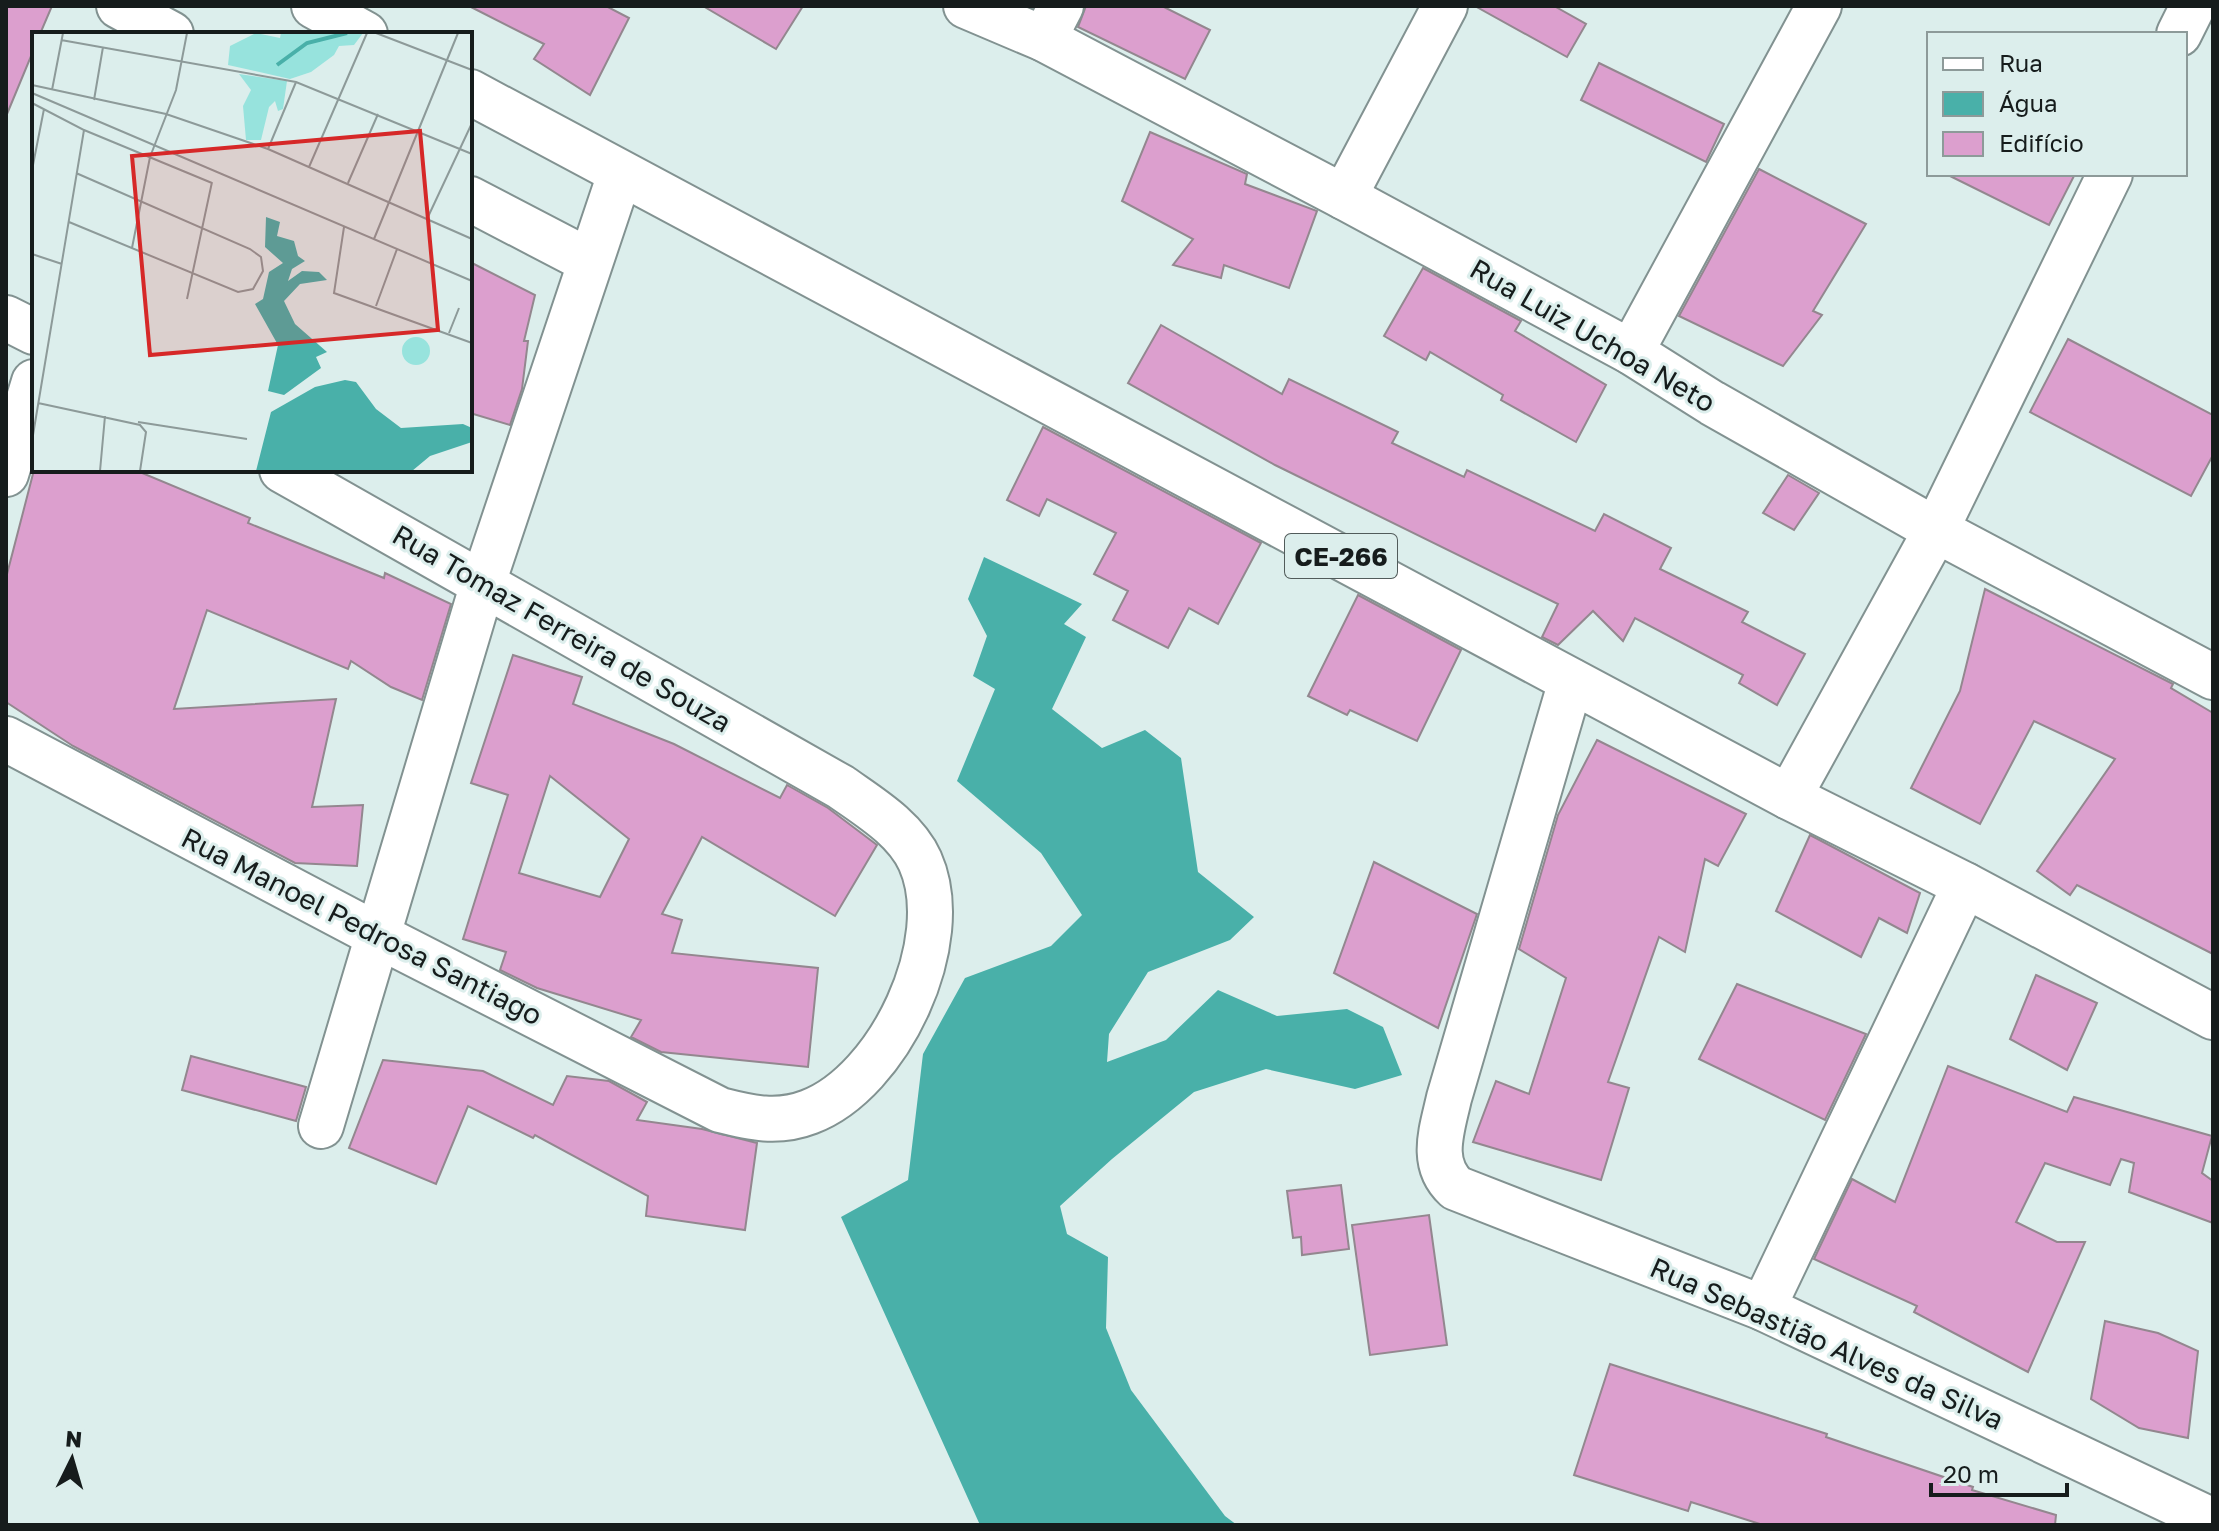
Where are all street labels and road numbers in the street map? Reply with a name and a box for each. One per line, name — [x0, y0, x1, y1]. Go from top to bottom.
street label: Rua Luiz Uchoa Neto — [1465, 251, 1721, 419]
street label: Rua Tomaz Ferreira de Souza — [387, 517, 737, 739]
road number: CE-266 — [1285, 534, 1397, 578]
street label: Rua Manoel Pedrosa Santiago — [176, 820, 548, 1032]
street label: Rua Sebastião Alves da Silva — [1645, 1250, 2009, 1436]

